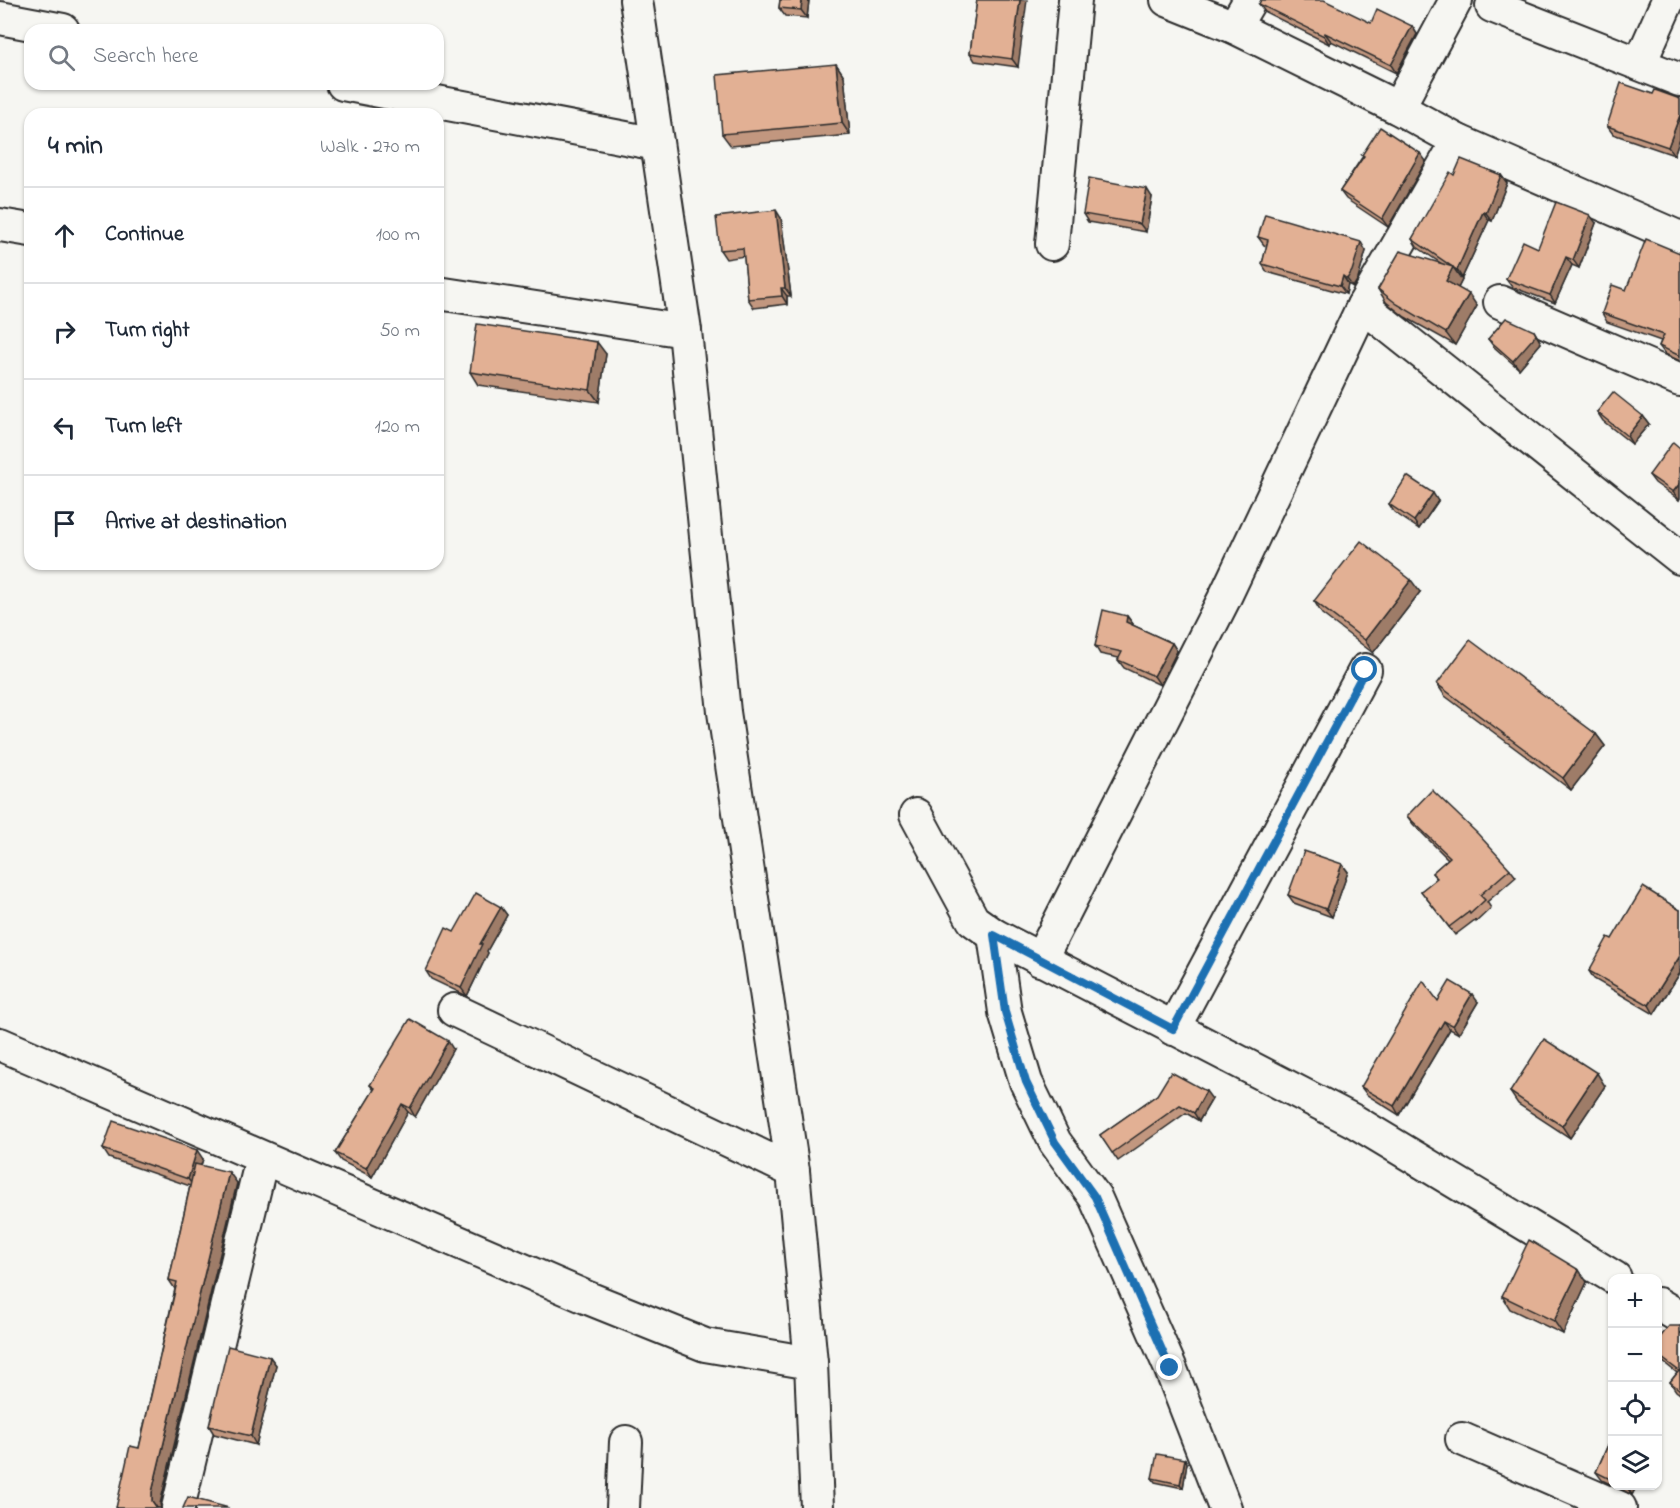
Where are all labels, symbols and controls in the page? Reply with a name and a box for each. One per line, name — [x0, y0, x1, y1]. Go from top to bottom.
search box — [24, 24, 444, 90]
icon: search — [45, 41, 78, 74]
text: Search here — [93, 41, 198, 73]
text: 4 min — [48, 128, 103, 166]
text: Walk · 270 m — [320, 133, 420, 162]
icon: ahead — [48, 219, 81, 252]
text: Continue — [105, 219, 184, 251]
text: 100 m — [376, 221, 420, 250]
icon: right — [48, 315, 81, 348]
text: Turn right — [105, 315, 190, 347]
text: 50 m — [379, 317, 420, 346]
icon: left — [48, 411, 81, 444]
text: Turn left — [105, 411, 182, 443]
text: 120 m — [375, 413, 420, 442]
icon: arrive — [48, 507, 81, 540]
text: Arrive at destination — [105, 507, 287, 539]
route start — [1351, 656, 1377, 682]
map controls — [1608, 1274, 1662, 1490]
button: + — [1608, 1274, 1662, 1328]
button: − — [1608, 1328, 1662, 1382]
route end — [1156, 1354, 1182, 1380]
button: locate — [1608, 1382, 1662, 1436]
button: layers — [1608, 1436, 1662, 1490]

